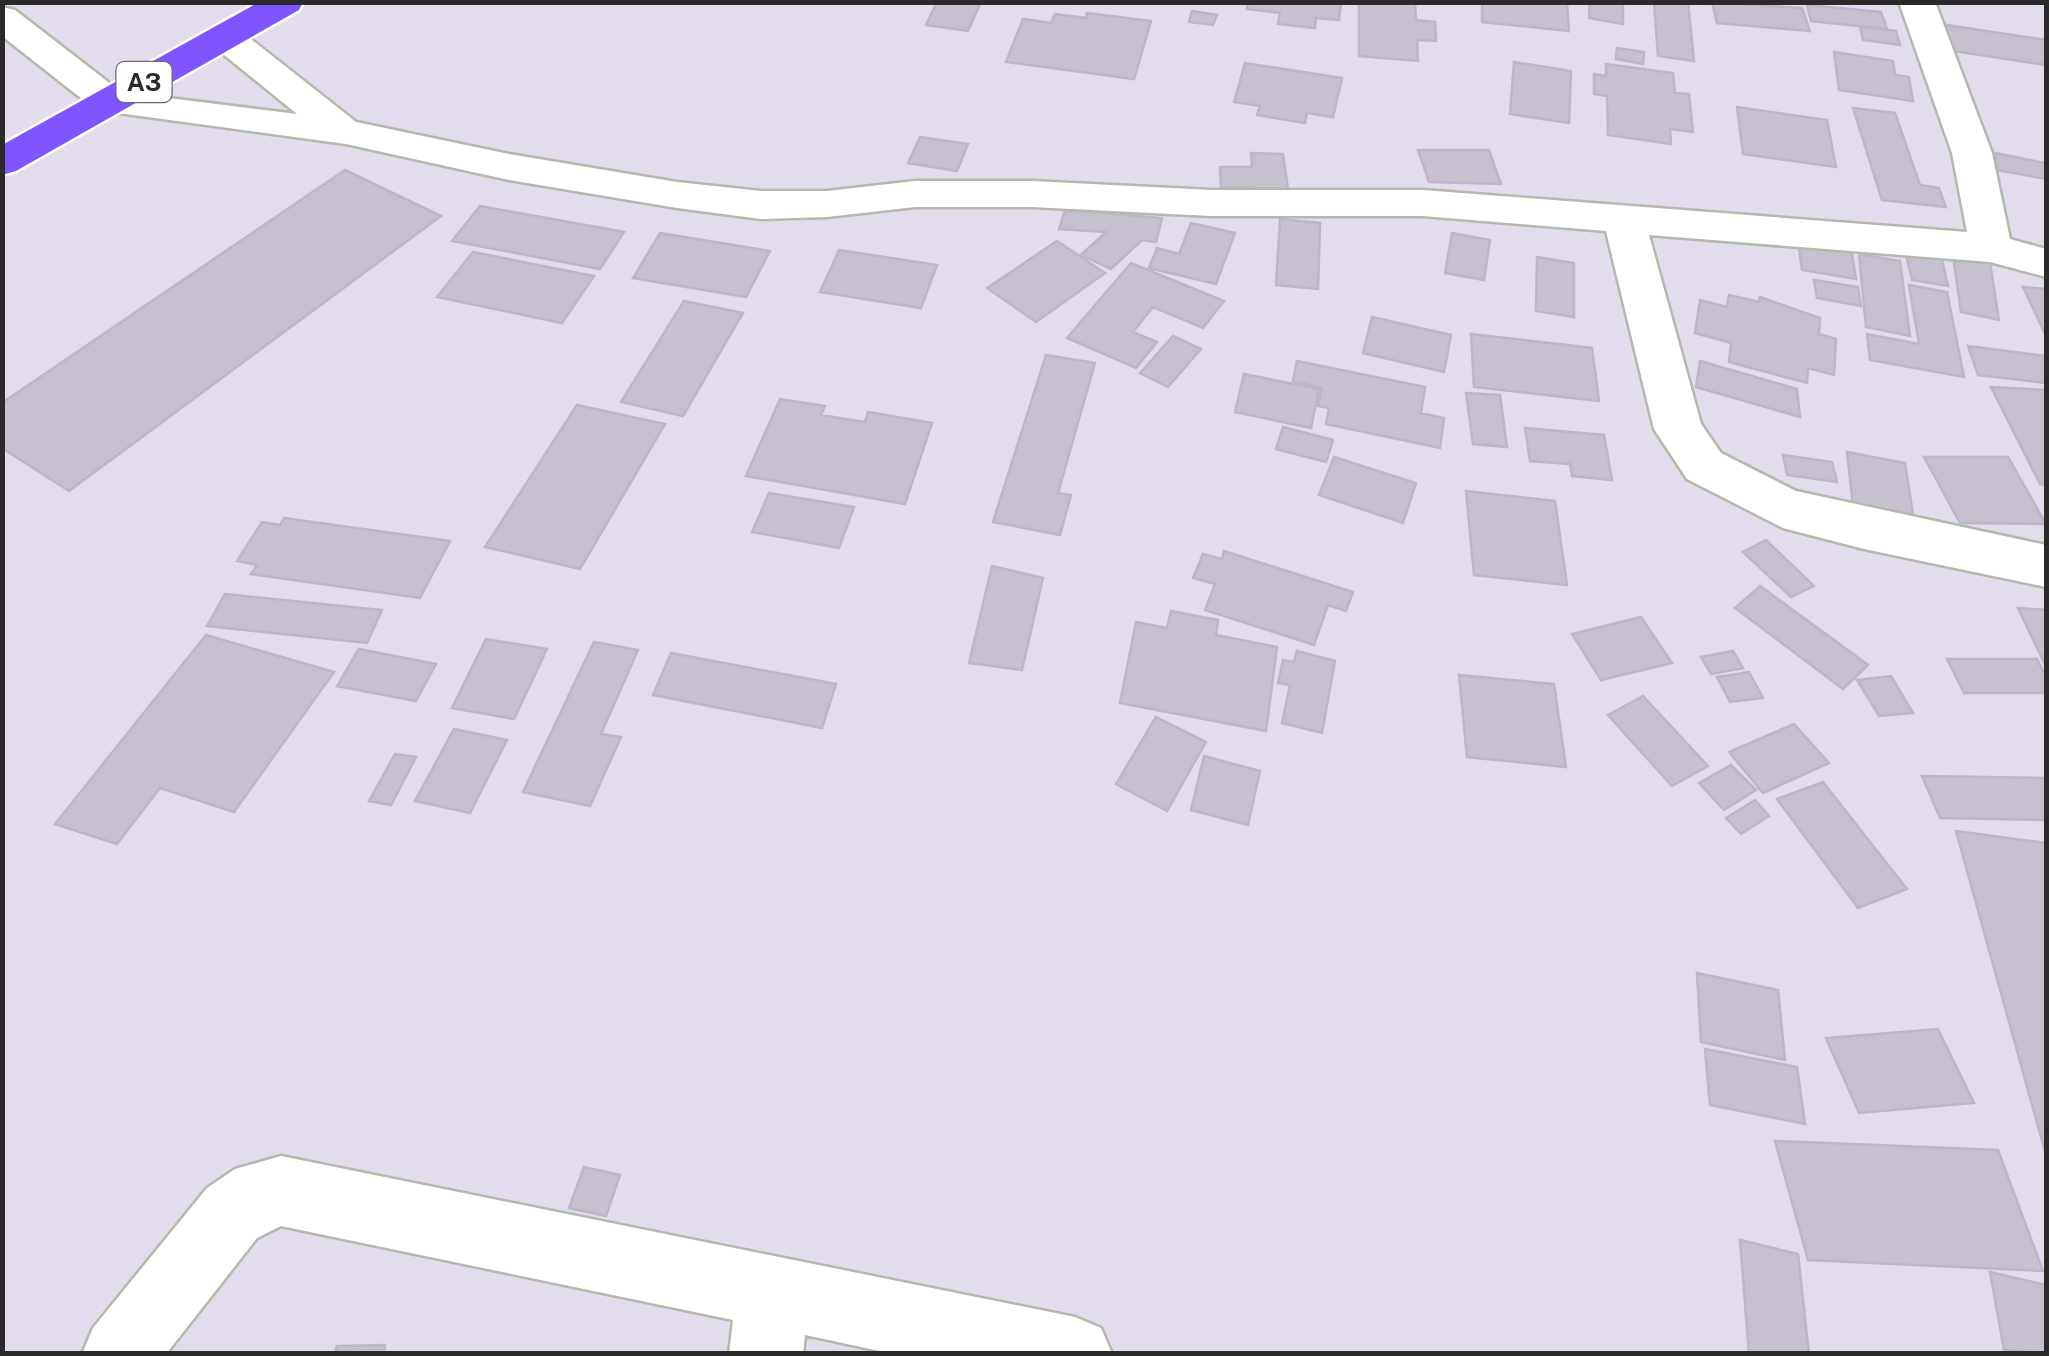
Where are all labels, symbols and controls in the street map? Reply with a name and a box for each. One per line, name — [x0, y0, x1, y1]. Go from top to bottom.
road number: A3 — [116, 62, 172, 102]

